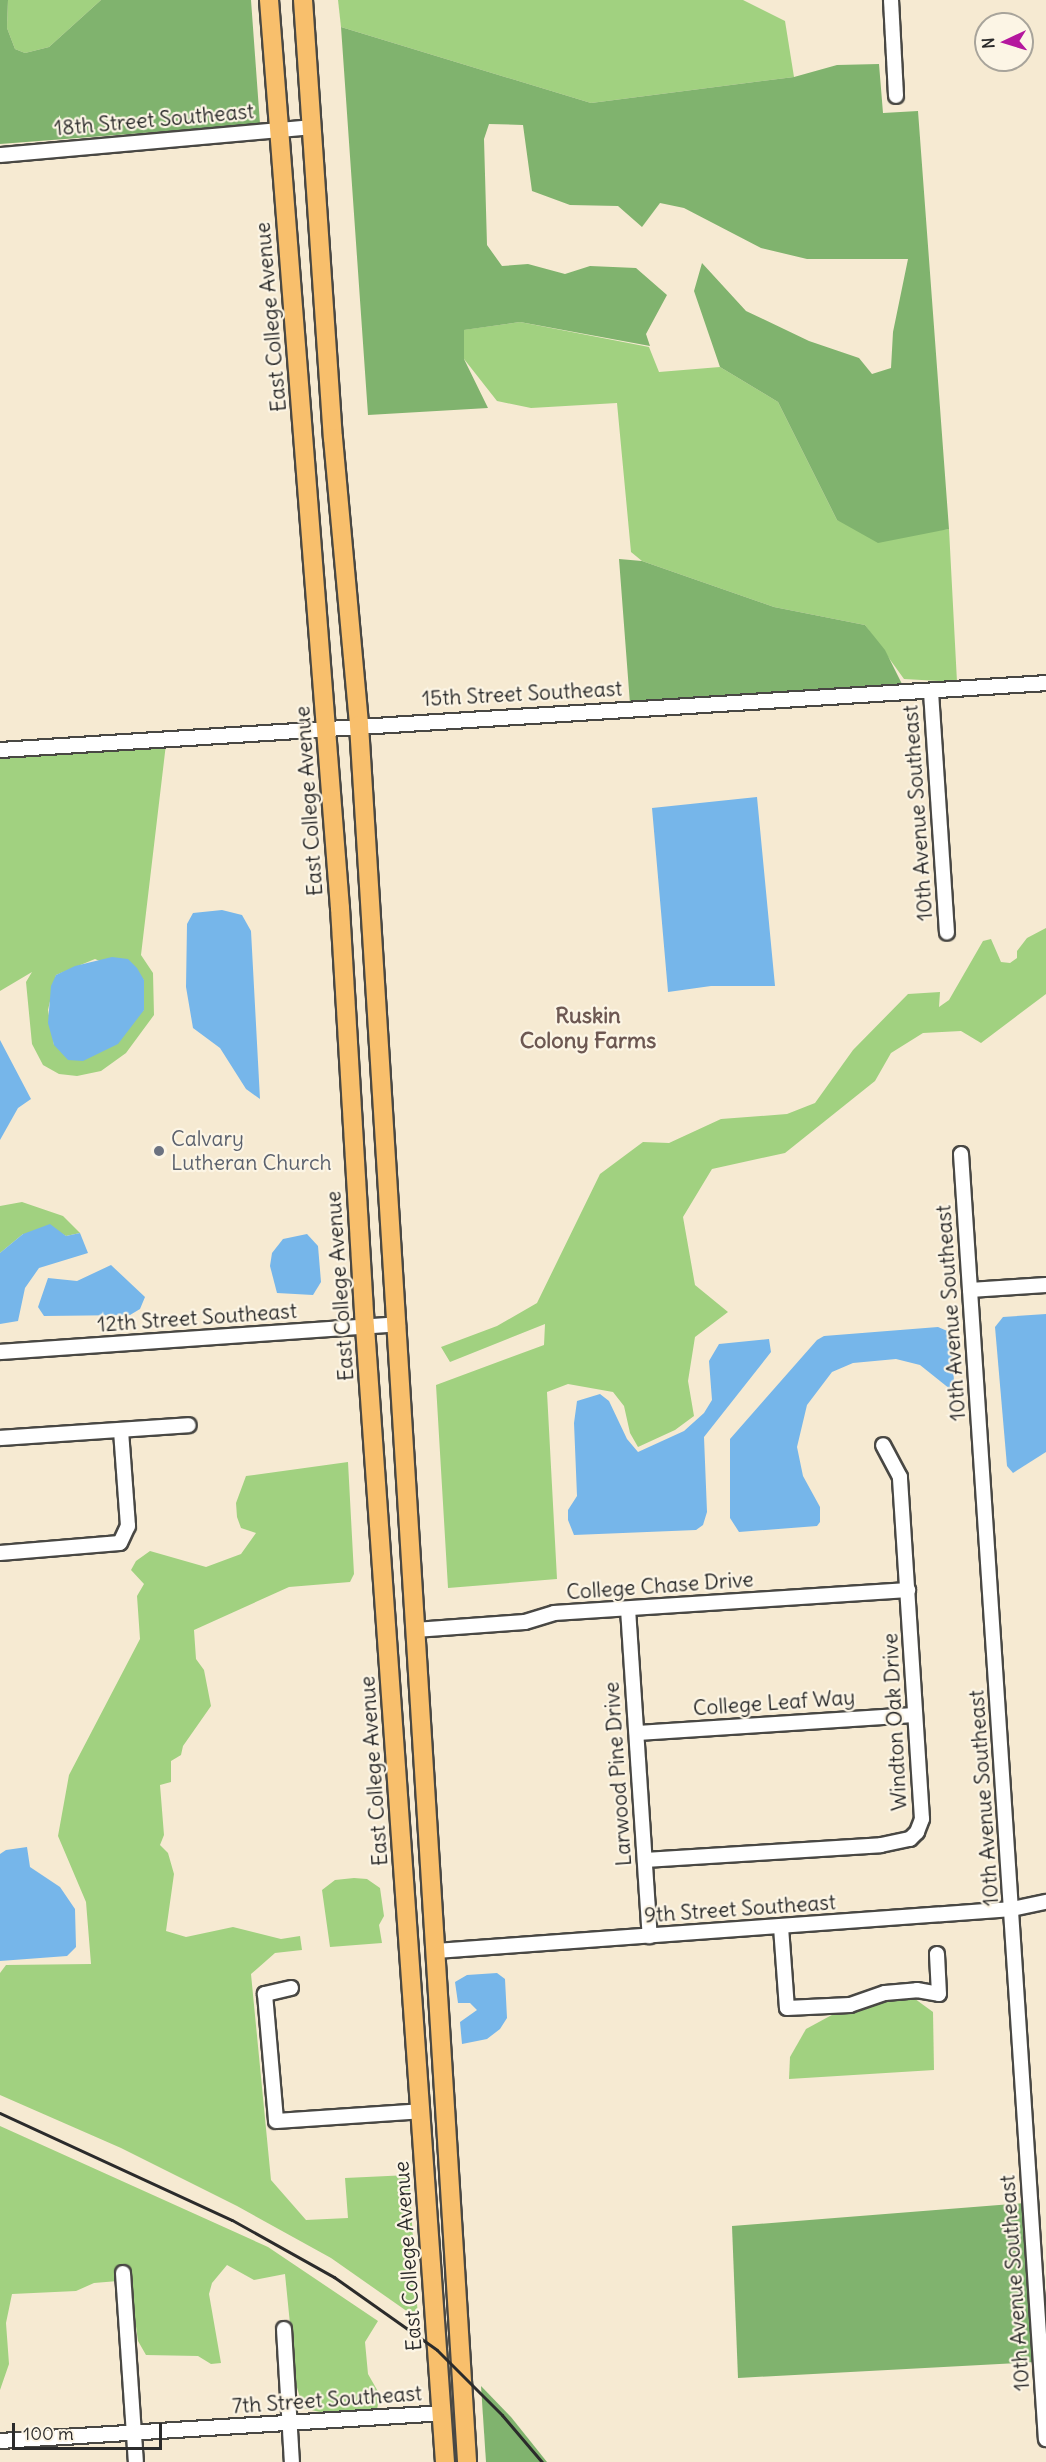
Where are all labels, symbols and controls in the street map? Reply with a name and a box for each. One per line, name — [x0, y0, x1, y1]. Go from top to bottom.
north arrow — [974, 12, 1034, 72]
text: N — [978, 37, 998, 49]
street label: 18th Street Southeast — [53, 99, 255, 141]
street label: East College Avenue — [250, 221, 292, 413]
street label: 15th Street Southeast — [421, 676, 623, 712]
street label: 10th Avenue Southeast — [898, 704, 938, 922]
street label: East College Avenue — [290, 705, 328, 897]
district label: Ruskin Colony Farms — [520, 1002, 656, 1054]
place label: Calvary Lutheran Church — [171, 1126, 332, 1176]
marker: Calvary Lutheran Church — [152, 1144, 166, 1158]
street label: East College Avenue — [321, 1190, 359, 1382]
street label: 10th Avenue Southeast — [931, 1204, 971, 1422]
street label: 12th Street Southeast — [96, 1298, 298, 1338]
street label: College Chase Drive — [566, 1567, 754, 1605]
street label: Windton Oak Drive — [878, 1632, 912, 1812]
street label: East College Avenue — [355, 1675, 393, 1867]
street label: Larwood Pine Drive — [599, 1681, 637, 1867]
street label: College Leaf Way — [692, 1685, 856, 1721]
street label: 10th Avenue Southeast — [964, 1689, 1004, 1907]
street label: 9th Street Southeast — [643, 1890, 837, 1928]
street label: East College Avenue — [389, 2160, 427, 2352]
street label: 10th Avenue Southeast — [995, 2174, 1035, 2392]
street label: 7th Street Southeast — [231, 2381, 423, 2419]
scale bar — [15, 2411, 165, 2449]
text: 100 m — [23, 2422, 74, 2445]

